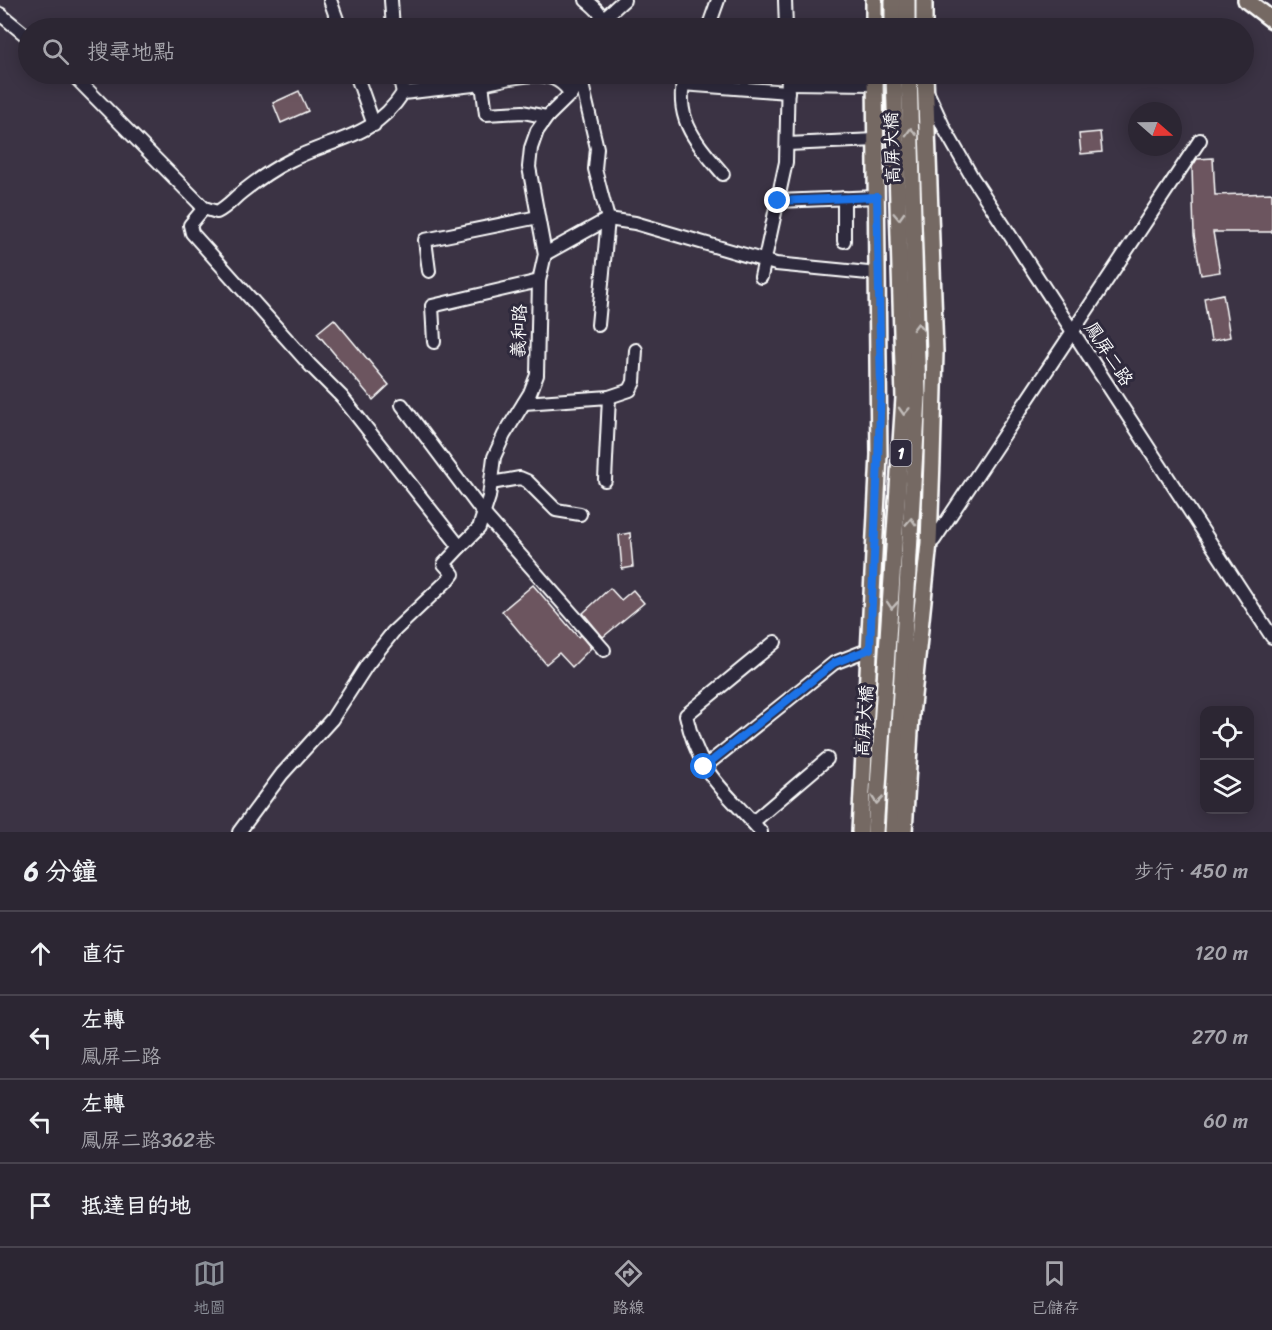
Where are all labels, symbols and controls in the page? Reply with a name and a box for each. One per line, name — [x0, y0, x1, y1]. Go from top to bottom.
search box — [18, 18, 1254, 84]
text: 搜尋地點 — [87, 32, 175, 71]
icon: search — [39, 35, 72, 68]
north arrow — [1128, 102, 1182, 156]
street label: 高屏大橋 — [875, 111, 909, 185]
one-way arrow — [904, 128, 917, 137]
route end — [764, 187, 790, 213]
one-way arrow — [893, 211, 905, 220]
street label: 義和路 — [502, 303, 536, 359]
street label: 鳳屏二路 — [1076, 315, 1142, 393]
one-way arrow — [912, 323, 924, 332]
one-way arrow — [897, 406, 910, 415]
road number: 1 — [890, 440, 912, 466]
one-way arrow — [904, 518, 917, 527]
one-way arrow — [885, 601, 898, 610]
street label: 高屏大橋 — [846, 684, 882, 758]
map controls — [1200, 706, 1254, 814]
button: locate — [1200, 706, 1254, 760]
route start — [690, 753, 716, 779]
button: layers — [1200, 760, 1254, 814]
one-way arrow — [871, 795, 884, 804]
text: 6 分鐘 — [24, 848, 98, 894]
text: 步行 · 450 m — [1134, 854, 1248, 889]
text: 直行 — [81, 934, 125, 973]
text: 120 m — [1195, 936, 1248, 971]
icon: ahead — [24, 937, 57, 970]
text: 左轉 — [81, 1000, 125, 1039]
text: 270 m — [1192, 1020, 1248, 1055]
icon: left — [24, 1021, 57, 1054]
text: 鳳屏二路 — [81, 1039, 161, 1074]
text: 左轉 — [81, 1084, 125, 1123]
text: 60 m — [1203, 1104, 1248, 1139]
icon: left — [24, 1105, 57, 1138]
text: 鳳屏二路362巷 — [81, 1123, 215, 1158]
text: 抵達目的地 — [81, 1186, 191, 1225]
icon: arrive — [24, 1189, 57, 1222]
tab: 地圖 — [193, 1257, 226, 1322]
tab: 路線 — [612, 1257, 645, 1322]
tab: 已儲存 — [1031, 1257, 1079, 1322]

